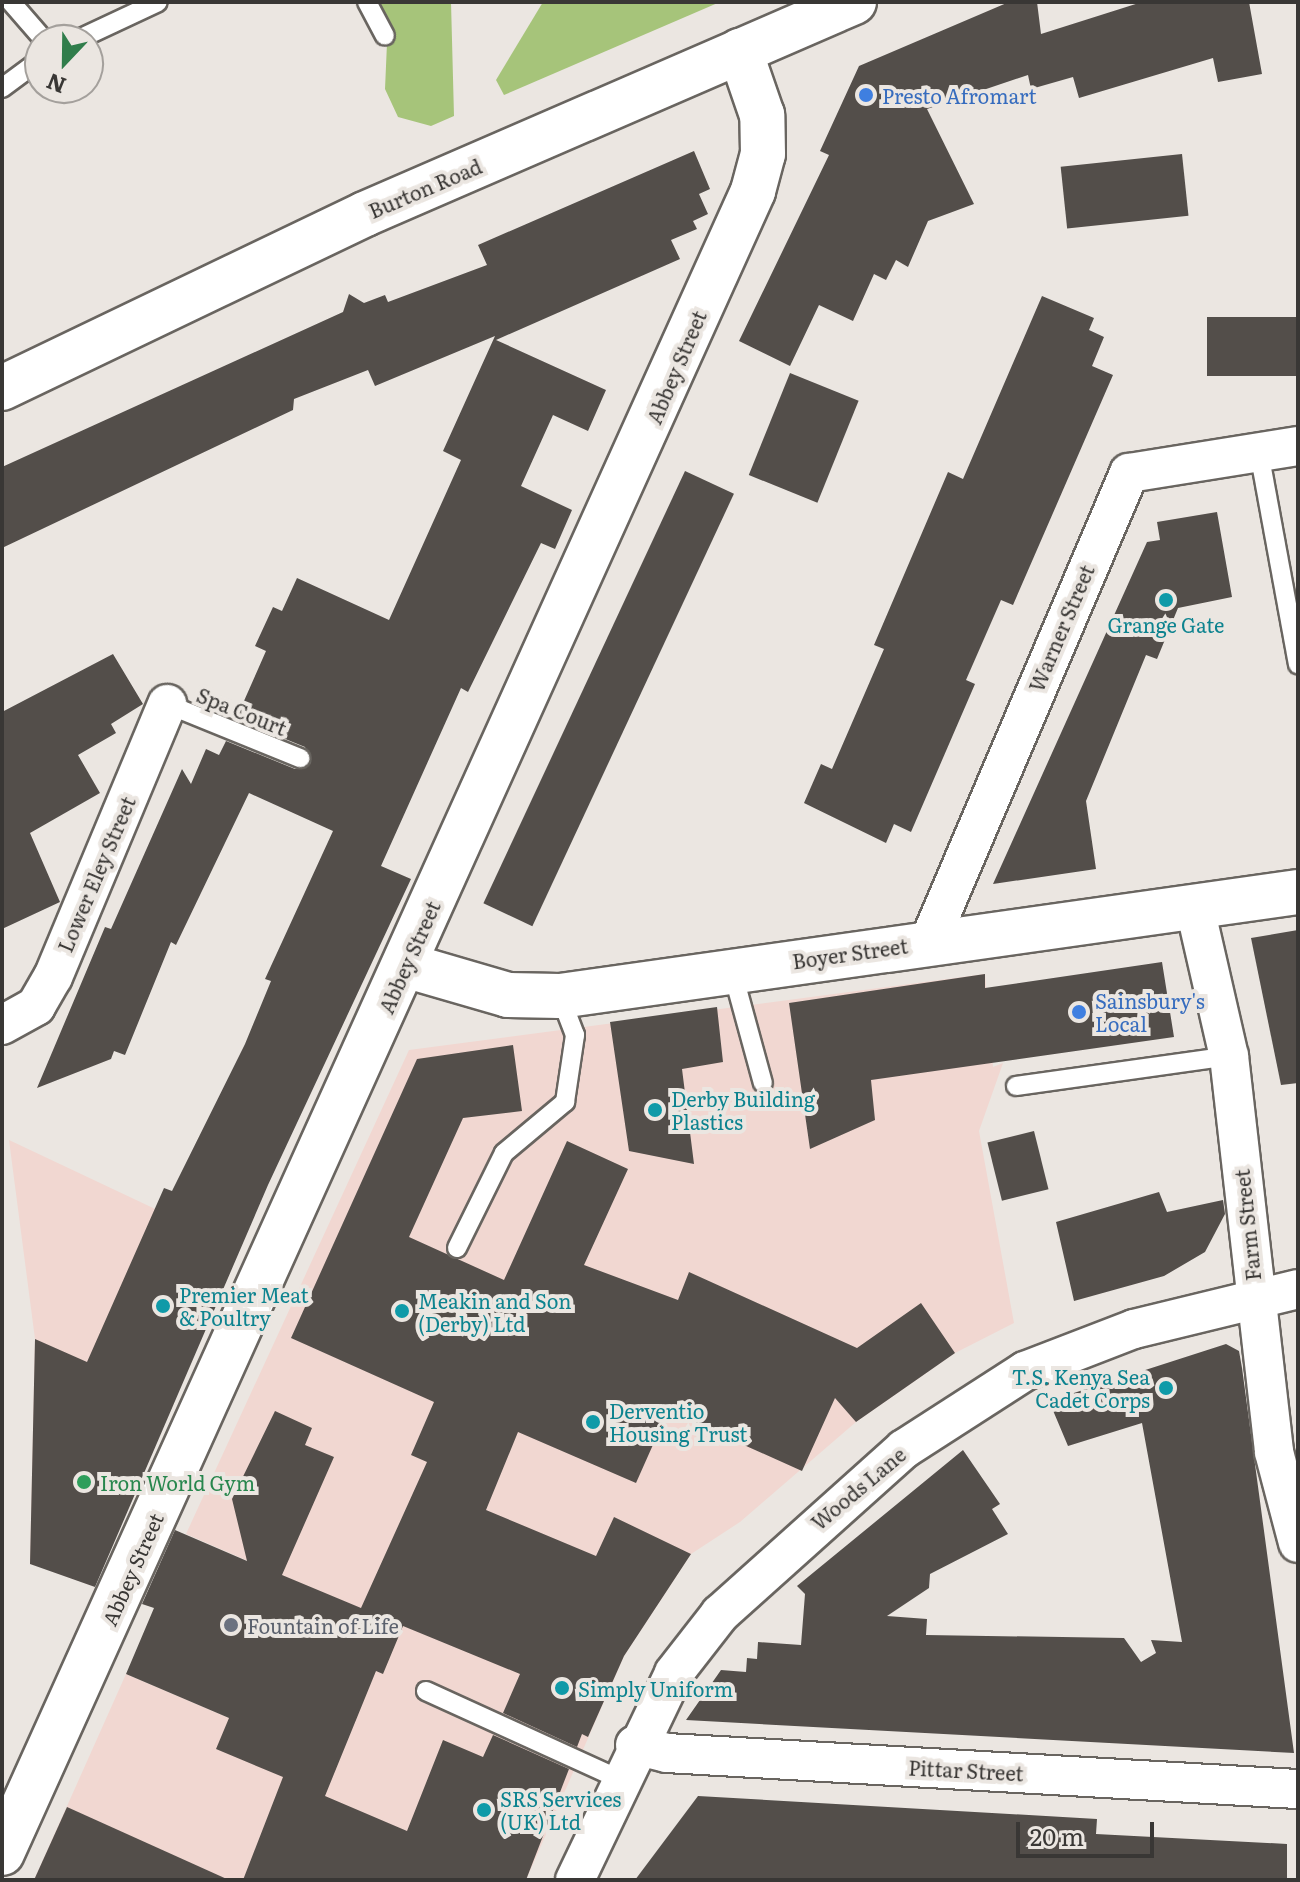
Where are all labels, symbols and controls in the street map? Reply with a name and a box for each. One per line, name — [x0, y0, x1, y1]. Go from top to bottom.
north arrow — [24, 24, 104, 104]
text: N — [41, 66, 70, 104]
place label: Presto Afromart — [882, 83, 1037, 107]
marker: Presto Afromart — [857, 86, 875, 104]
street label: Burton Road — [365, 153, 485, 223]
street label: Abbey Street — [641, 307, 711, 427]
street label: Warner Street — [1023, 561, 1099, 695]
marker: Grange Gate — [1157, 591, 1175, 609]
place label: Grange Gate — [1108, 612, 1224, 636]
street label: Spa Court — [194, 682, 290, 740]
street label: Lower Eley Street — [52, 793, 140, 955]
street label: Abbey Street — [373, 897, 445, 1017]
street label: Boyer Street — [791, 933, 909, 973]
place label: Sainsbury's Local — [1095, 988, 1205, 1035]
marker: Sainsbury's Local — [1070, 1003, 1088, 1021]
place label: Derby Building Plastics — [671, 1086, 815, 1133]
marker: Derby Building Plastics — [646, 1101, 664, 1119]
street label: Farm Street — [1229, 1168, 1265, 1282]
place label: Premier Meat & Poultry — [179, 1282, 308, 1329]
place label: Meakin and Son (Derby) Ltd — [418, 1288, 572, 1335]
marker: Premier Meat & Poultry — [154, 1297, 172, 1315]
marker: Meakin and Son (Derby) Ltd — [393, 1302, 411, 1320]
place label: T.S. Kenya Sea Cadet Corps — [1012, 1364, 1150, 1411]
marker: T.S. Kenya Sea Cadet Corps — [1157, 1379, 1175, 1397]
place label: Derventio Housing Trust — [609, 1398, 747, 1445]
marker: Derventio Housing Trust — [584, 1413, 602, 1431]
street label: Woods Lane — [806, 1442, 910, 1534]
place label: Iron World Gym — [100, 1470, 255, 1494]
marker: Iron World Gym — [75, 1473, 93, 1491]
street label: Abbey Street — [96, 1509, 168, 1629]
place label: Fountain of Life — [247, 1613, 399, 1637]
marker: Fountain of Life — [222, 1616, 240, 1634]
place label: Simply Uniform — [578, 1676, 733, 1700]
marker: Simply Uniform — [553, 1679, 571, 1697]
street label: Pittar Street — [908, 1755, 1024, 1785]
place label: SRS Services (UK) Ltd — [500, 1786, 621, 1833]
marker: SRS Services (UK) Ltd — [475, 1801, 493, 1819]
scale bar — [1020, 1806, 1158, 1856]
text: 20 m — [1030, 1818, 1084, 1853]

